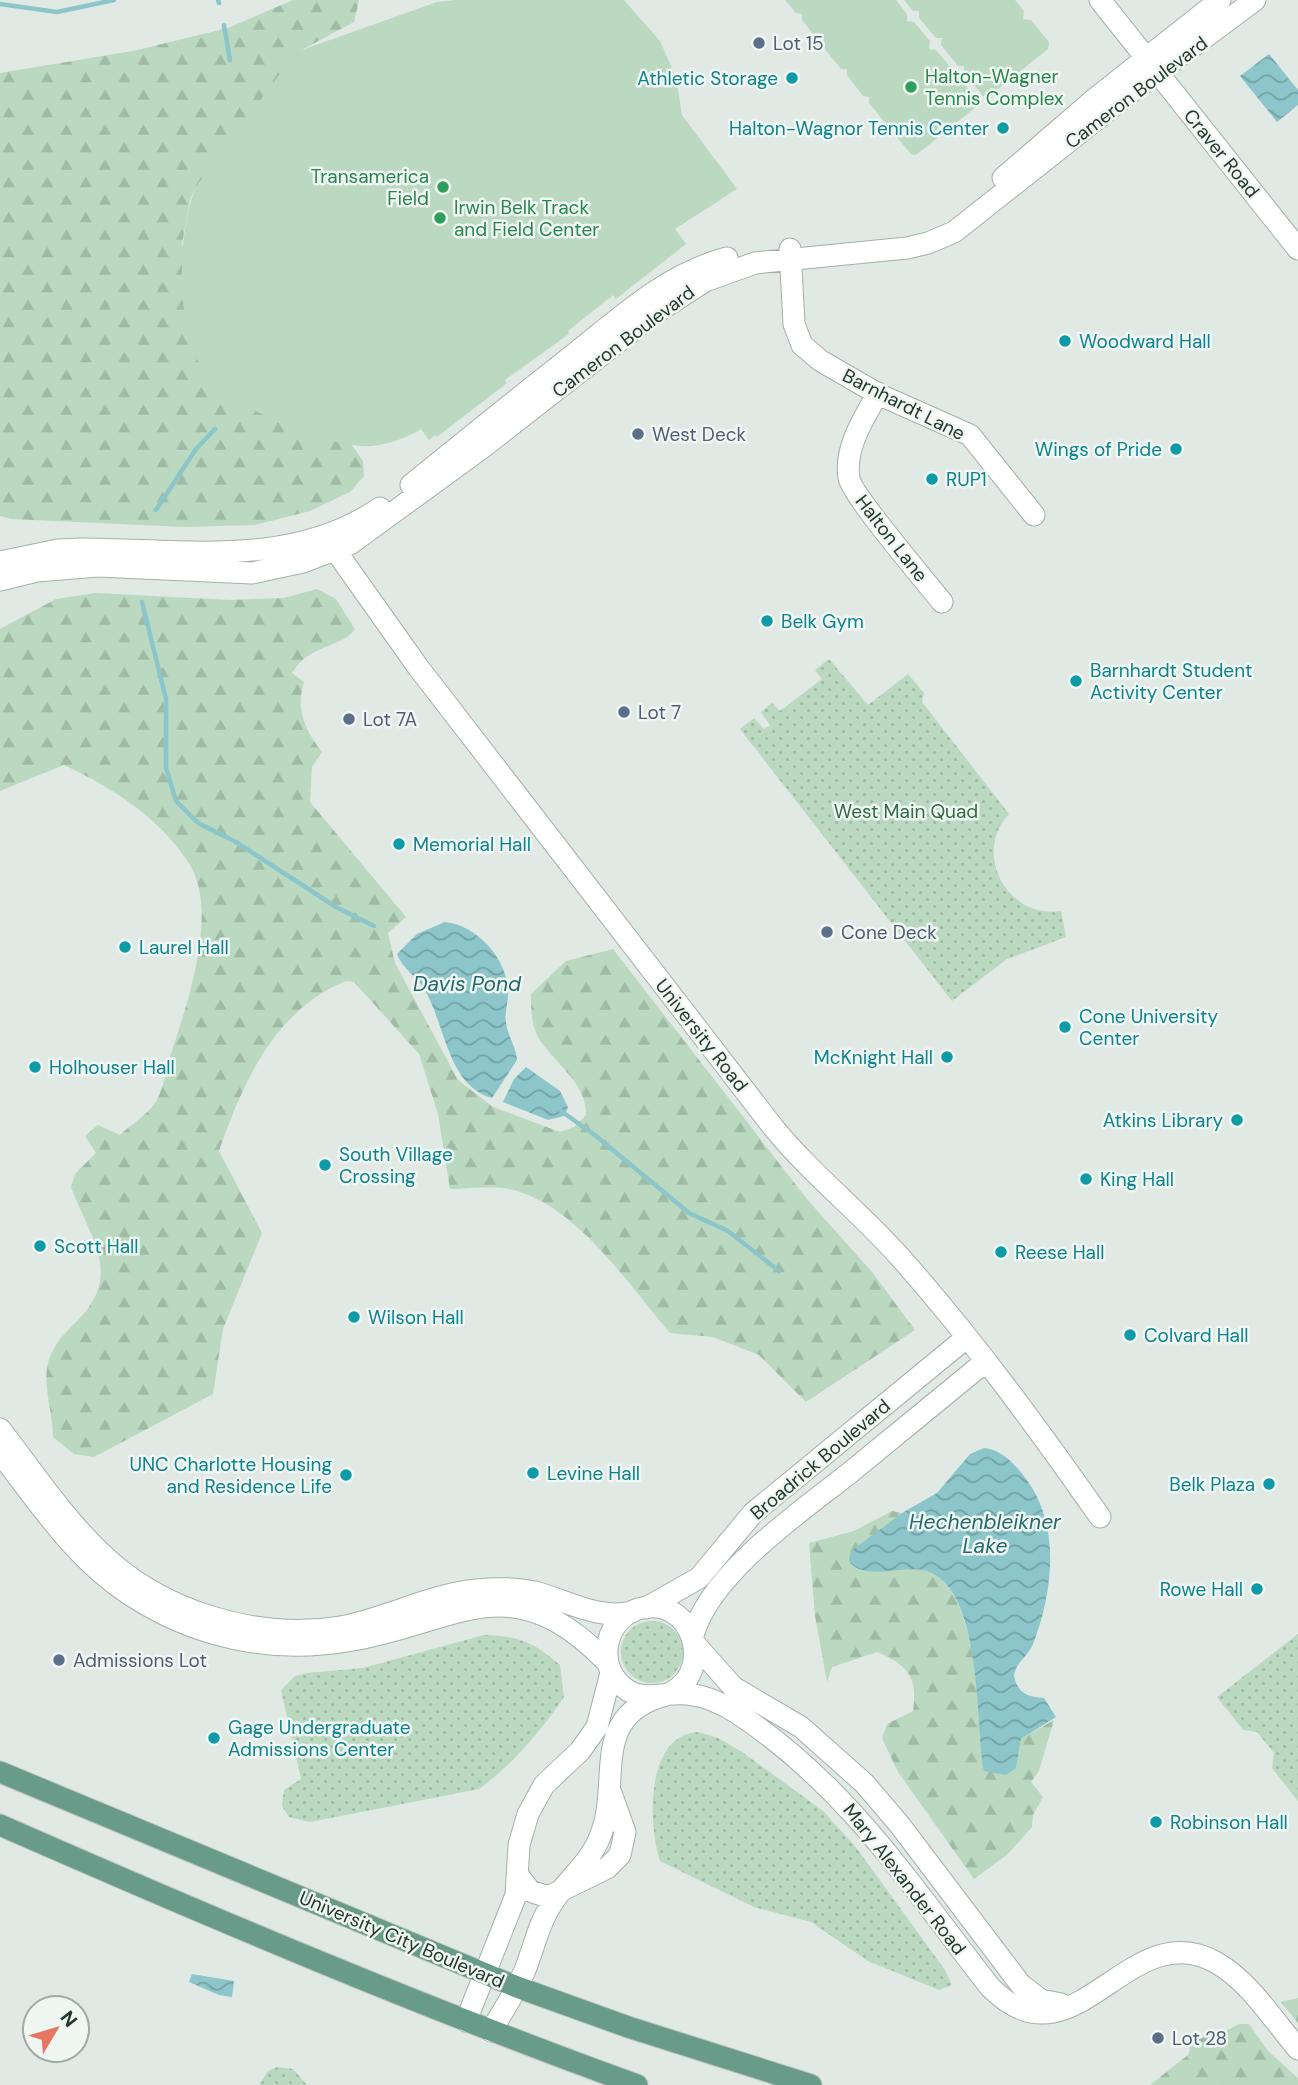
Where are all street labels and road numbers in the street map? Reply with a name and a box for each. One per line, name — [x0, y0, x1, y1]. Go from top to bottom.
street label: Cameron Boulevard — [1060, 31, 1213, 154]
street label: Craver Road — [1178, 104, 1265, 203]
street label: Cameron Boulevard — [547, 280, 700, 403]
street label: Barnhardt Lane — [838, 363, 969, 446]
street label: Halton Lane — [850, 490, 933, 587]
street label: University Road — [650, 974, 754, 1097]
street label: Broadrick Boulevard — [745, 1393, 896, 1525]
street label: Mary Alexander Road — [838, 1798, 972, 1960]
street label: University City Boulevard — [295, 1885, 508, 1994]

